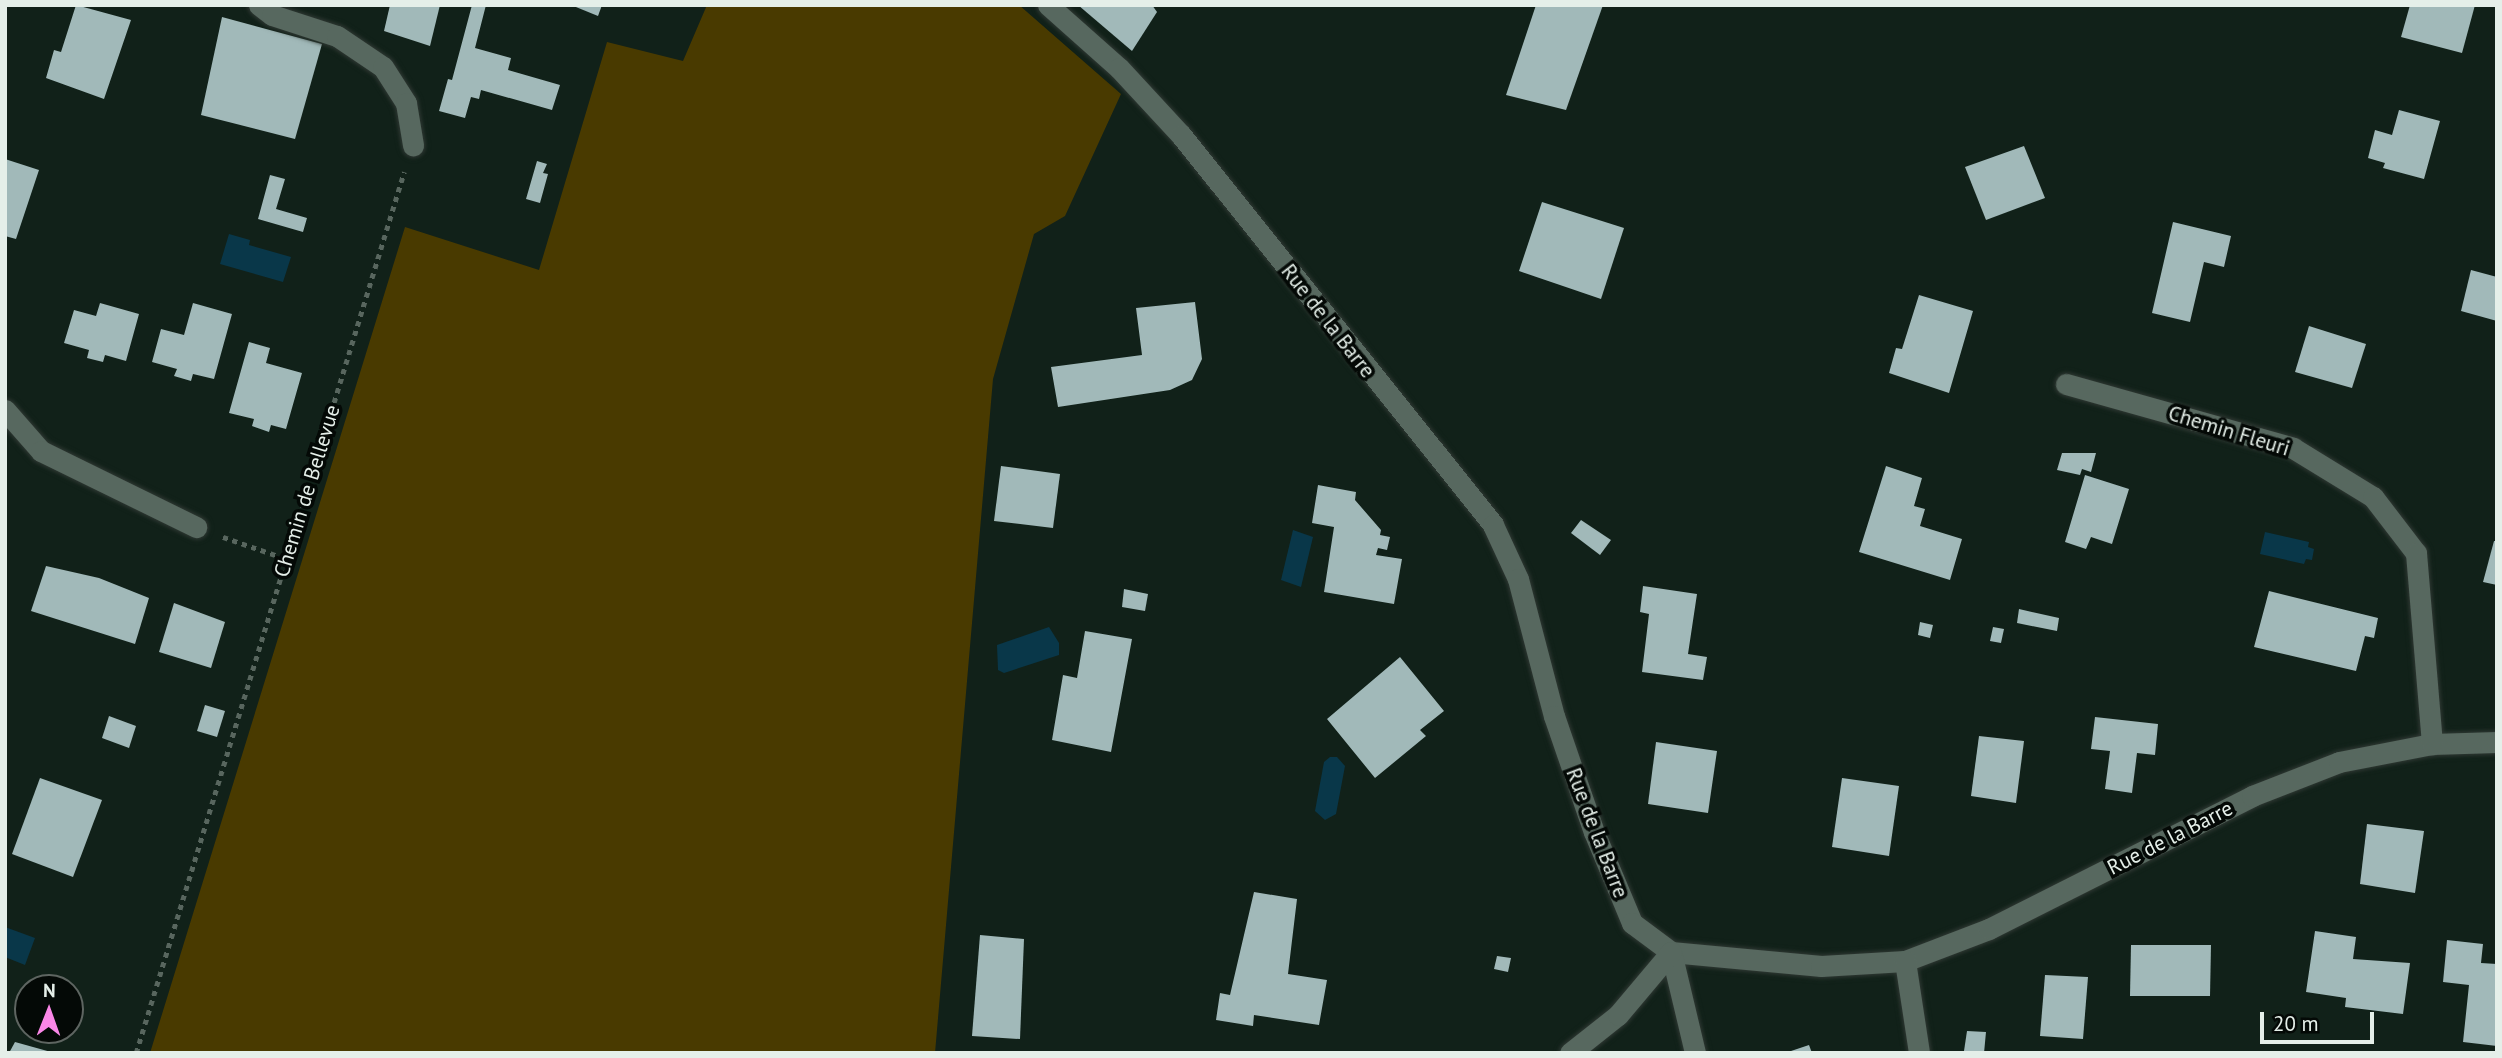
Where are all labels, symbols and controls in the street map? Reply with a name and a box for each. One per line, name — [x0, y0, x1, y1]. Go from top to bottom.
street label: Rue de la Barre — [1276, 259, 1380, 383]
street label: Chemin Fleuri — [2165, 401, 2293, 461]
street label: Chemin de Bellevue — [269, 402, 345, 580]
street label: Rue de la Barre — [1561, 764, 1633, 902]
street label: Rue de la Barre — [2103, 796, 2237, 880]
north arrow — [14, 974, 84, 1044]
text: N — [43, 978, 56, 1002]
scale bar — [2264, 998, 2378, 1042]
text: 20 m — [2273, 1010, 2319, 1037]

